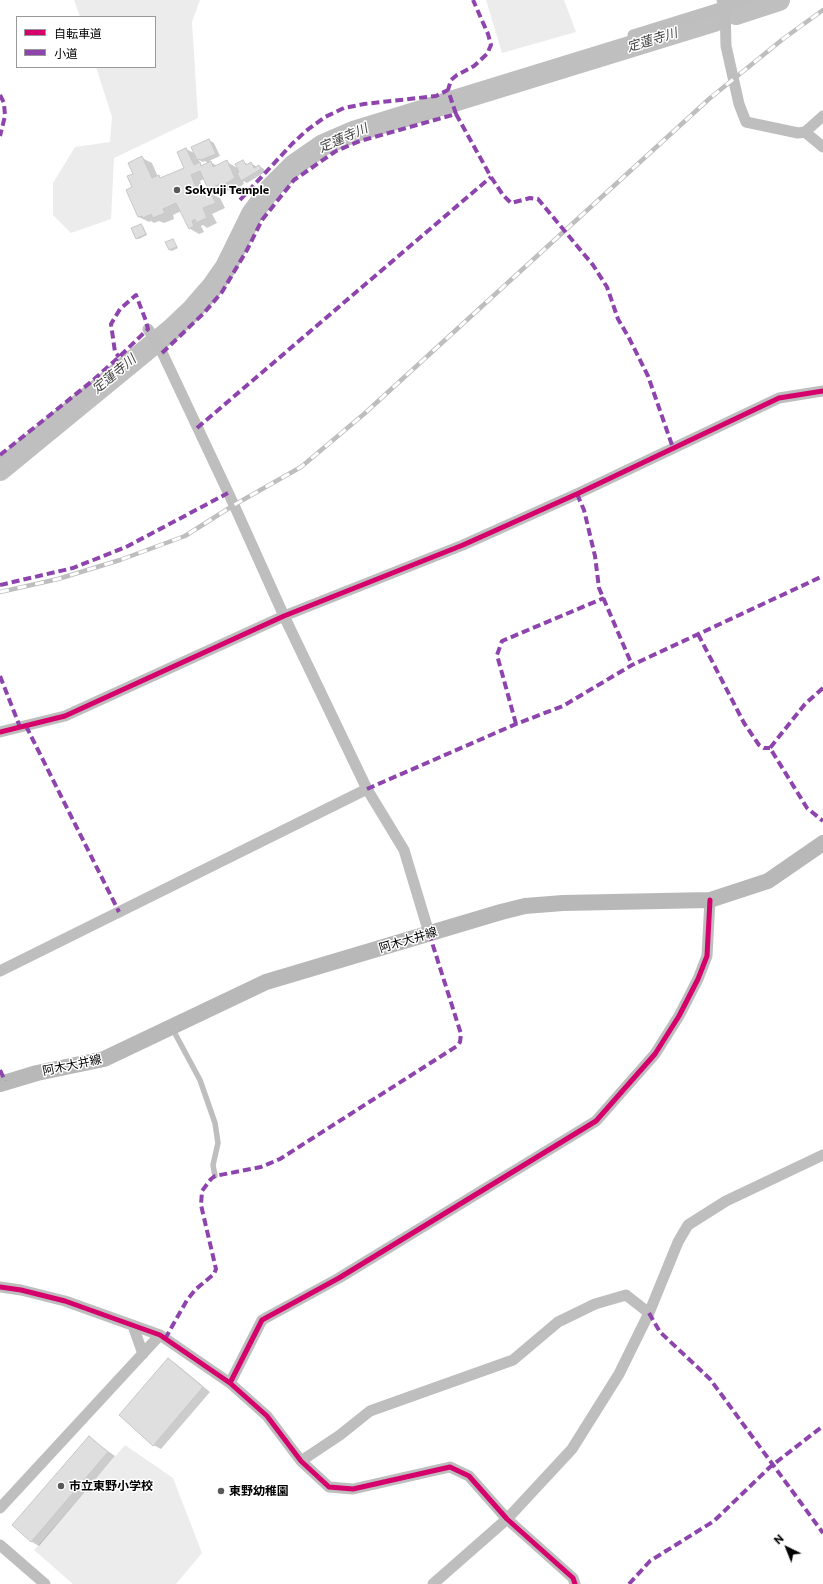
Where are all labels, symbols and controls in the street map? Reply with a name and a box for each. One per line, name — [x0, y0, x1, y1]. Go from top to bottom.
legend — [16, 16, 156, 68]
water label: 定蓮寺川 — [625, 25, 679, 55]
text: 自転車道 — [54, 26, 102, 40]
text: 小道 — [54, 46, 78, 60]
water label: 定蓮寺川 — [316, 120, 370, 156]
place label: Sokyuji Temple — [185, 183, 269, 197]
marker: Sokyuji Temple — [172, 185, 182, 195]
water label: 定蓮寺川 — [89, 351, 139, 397]
street label: 阿木大井線 — [377, 924, 439, 956]
street label: 阿木大井線 — [41, 1052, 103, 1078]
place label: 市立東野小学校 — [69, 1479, 153, 1493]
marker: 市立東野小学校 — [56, 1481, 66, 1491]
place label: 東野幼稚園 — [229, 1484, 289, 1498]
marker: 東野幼稚園 — [216, 1486, 226, 1496]
north arrow — [767, 1528, 807, 1568]
text: N — [771, 1531, 786, 1546]

